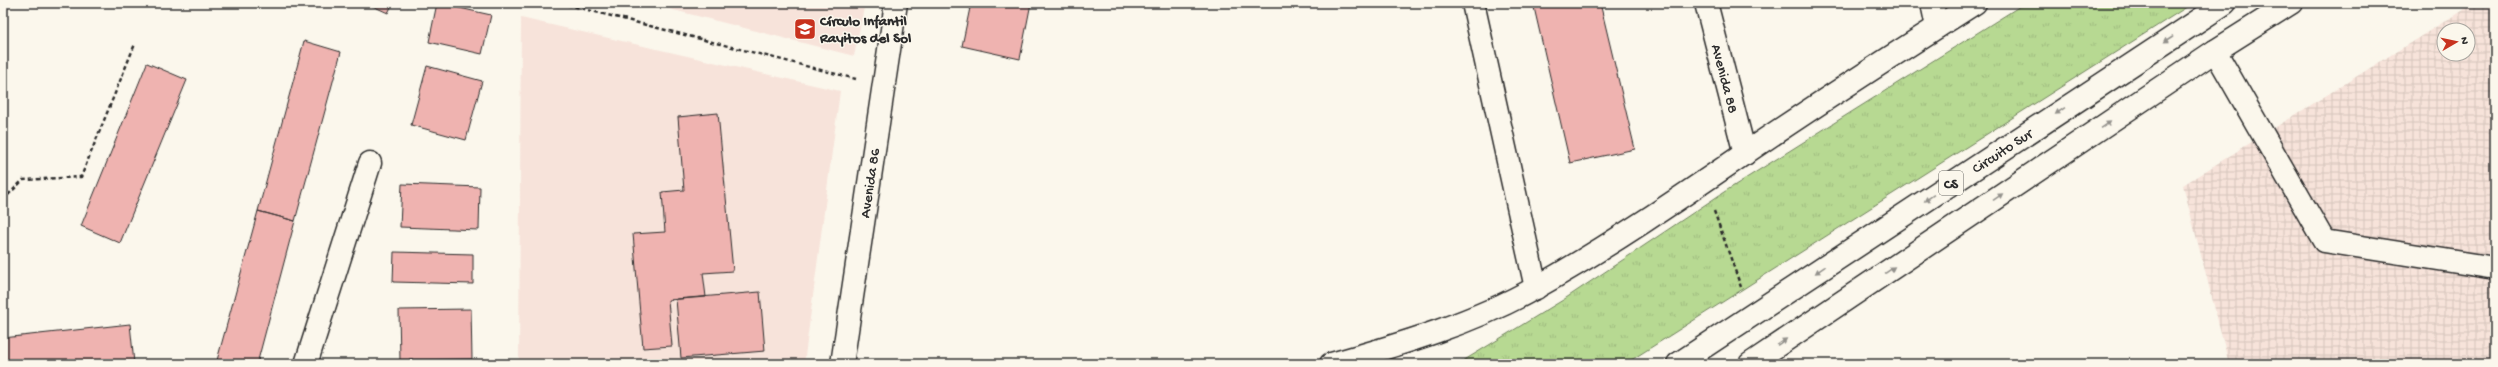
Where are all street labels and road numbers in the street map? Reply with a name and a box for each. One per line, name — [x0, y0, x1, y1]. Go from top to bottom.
street label: Avenida 88 — [1706, 43, 1741, 116]
street label: Circuito Sur — [1969, 125, 2038, 178]
street label: Avenida 86 — [857, 147, 885, 219]
road number: CS — [1939, 171, 1963, 195]

